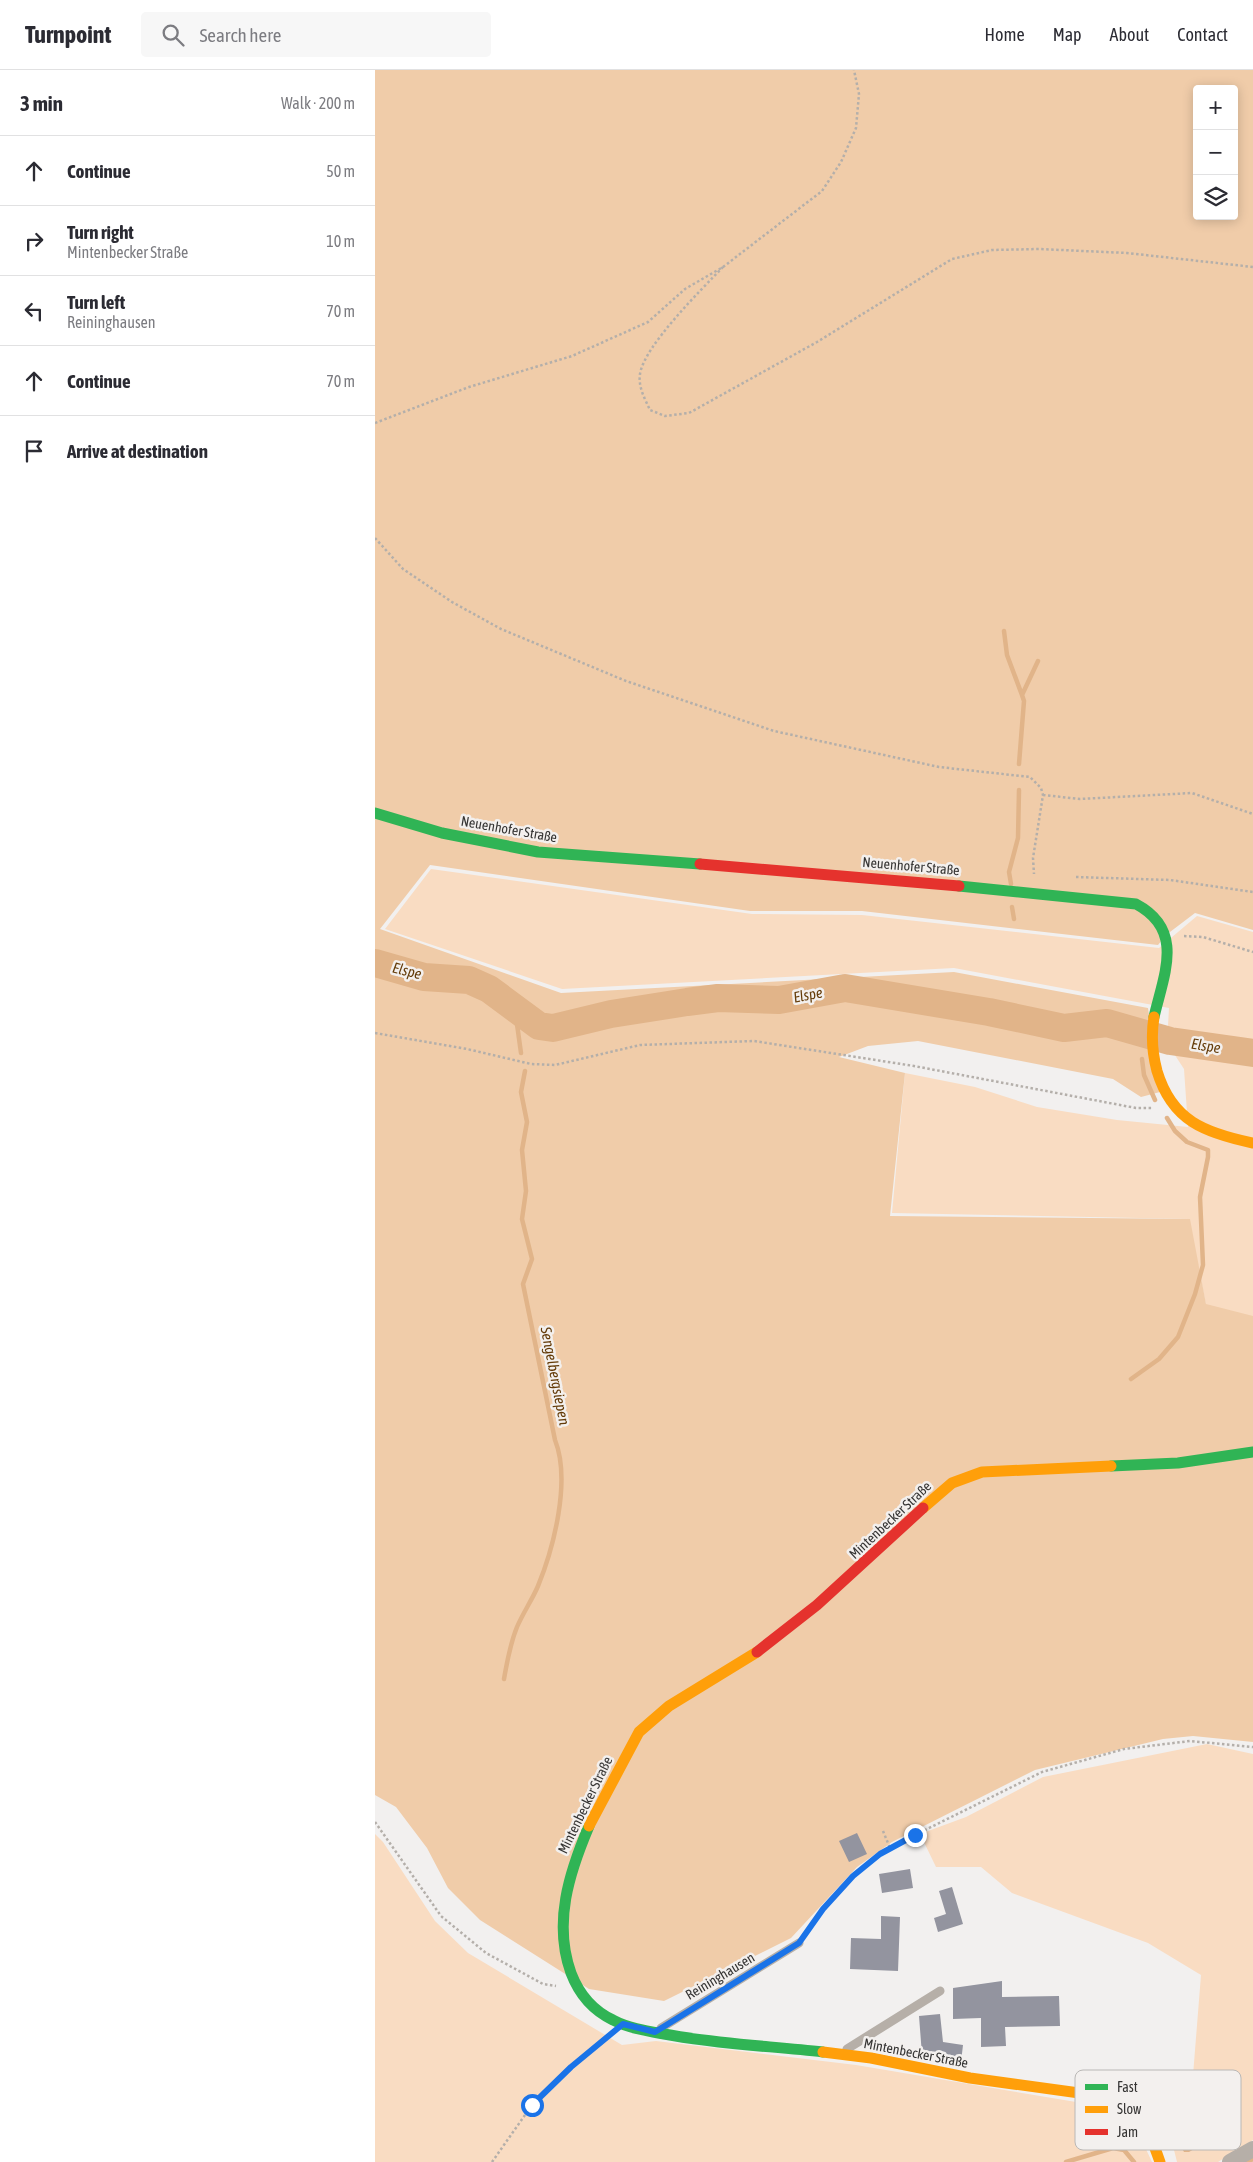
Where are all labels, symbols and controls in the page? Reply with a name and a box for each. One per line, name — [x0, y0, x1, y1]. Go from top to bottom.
search box — [141, 12, 491, 57]
text: Turnpoint — [25, 21, 111, 48]
icon: search — [159, 21, 187, 49]
text: Search here — [199, 24, 281, 46]
text: Home — [985, 24, 1025, 45]
text: Map — [1053, 24, 1082, 45]
text: About — [1110, 24, 1149, 45]
text: Contact — [1177, 24, 1228, 45]
map controls — [1193, 85, 1238, 220]
button: + — [1193, 85, 1238, 130]
text: 3 min — [20, 91, 63, 115]
text: Walk · 200 m — [281, 94, 355, 112]
button: − — [1193, 130, 1238, 175]
icon: ahead — [20, 157, 48, 185]
text: Continue — [67, 160, 131, 182]
text: 50 m — [326, 162, 355, 180]
button: layers — [1193, 175, 1238, 220]
text: Turn right — [67, 221, 134, 243]
icon: right — [20, 227, 48, 255]
text: 10 m — [326, 232, 355, 250]
text: Mintenbecker Straße — [67, 243, 188, 261]
text: Turn left — [67, 291, 125, 313]
icon: left — [20, 297, 48, 325]
text: 70 m — [326, 302, 355, 320]
text: Reininghausen — [67, 313, 156, 331]
icon: ahead — [20, 367, 48, 395]
text: Continue — [67, 370, 131, 392]
text: 70 m — [326, 372, 355, 390]
icon: arrive — [20, 437, 48, 465]
text: Arrive at destination — [67, 440, 208, 462]
street label: Neuenhofer Straße — [460, 813, 558, 845]
street label: Neuenhofer Straße — [862, 854, 960, 878]
water label: Elspe — [391, 959, 424, 982]
water label: Elspe — [792, 983, 824, 1006]
water label: Elspe — [1190, 1035, 1222, 1056]
water label: Sengelbergsiepen — [537, 1324, 573, 1426]
street label: Mintenbecker Straße — [846, 1478, 934, 1562]
street label: Mintenbecker Straße — [555, 1754, 615, 1856]
route end — [904, 1824, 927, 1847]
street label: Reininghausen — [683, 1949, 757, 2003]
street label: Mintenbecker Straße — [862, 2035, 970, 2071]
legend — [1075, 2070, 1241, 2150]
text: Fast — [1117, 2079, 1138, 2095]
route start — [521, 2094, 544, 2117]
text: Slow — [1117, 2101, 1142, 2117]
text: Jam — [1117, 2124, 1138, 2140]

